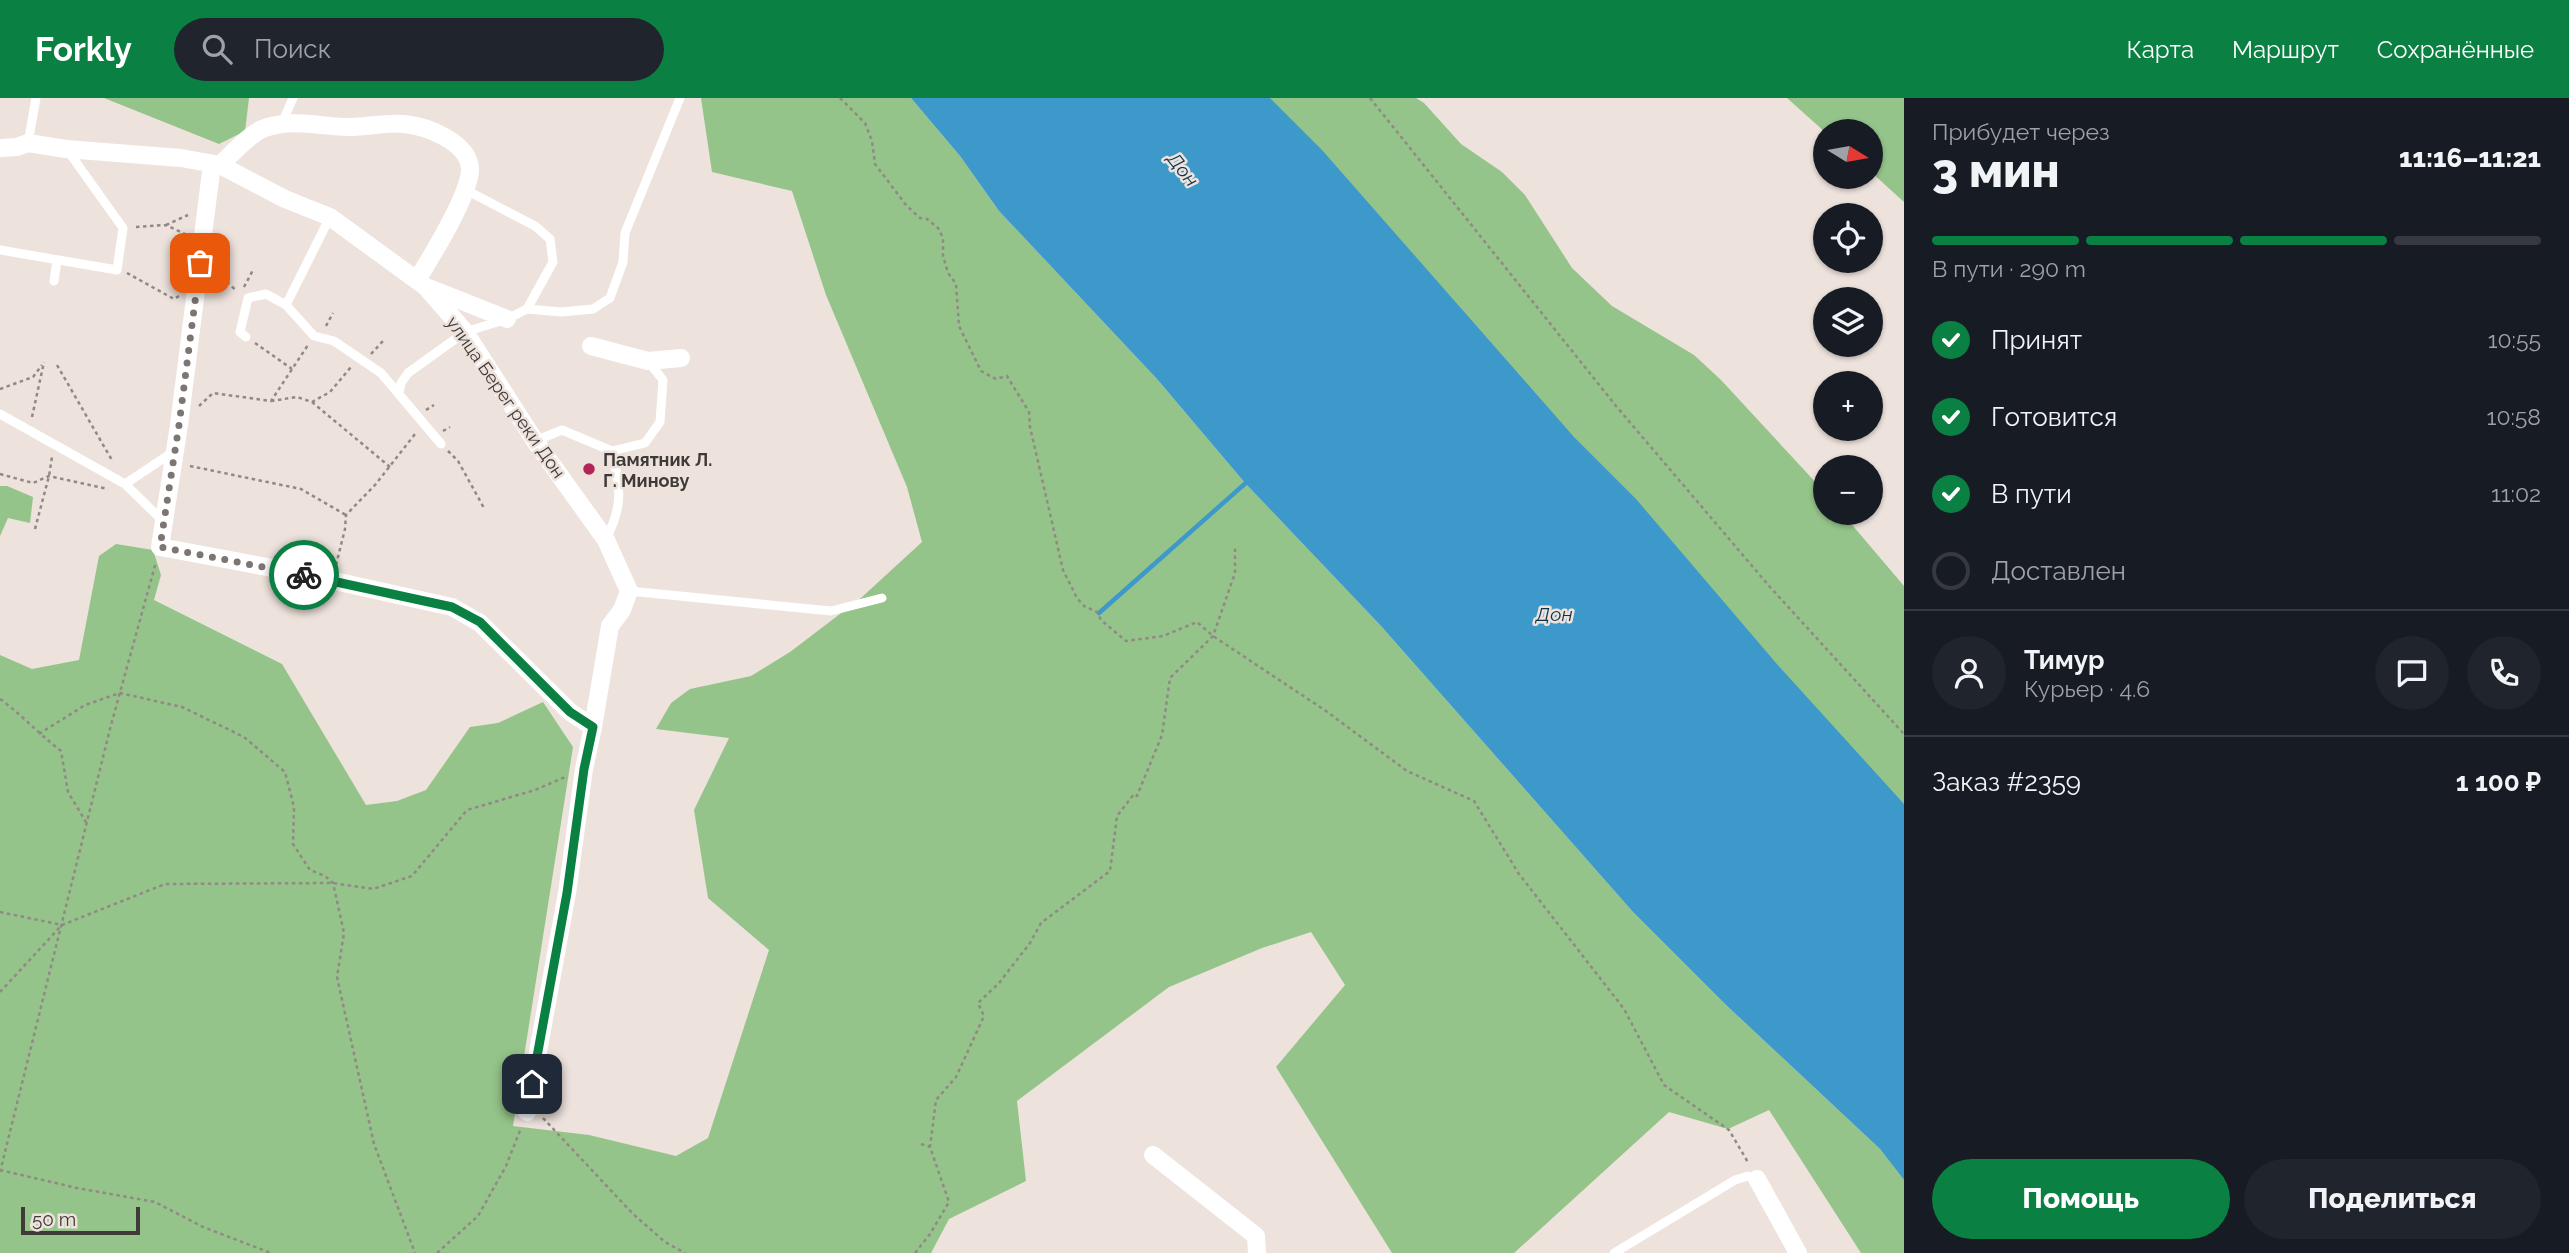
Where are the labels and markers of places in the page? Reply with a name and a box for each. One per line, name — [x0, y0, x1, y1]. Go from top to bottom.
pin — [170, 233, 230, 293]
place label: Памятник Л. Г. Минову — [603, 449, 712, 491]
marker: Памятник Л. Г. Минову — [581, 461, 597, 477]
pin — [502, 1054, 562, 1114]

